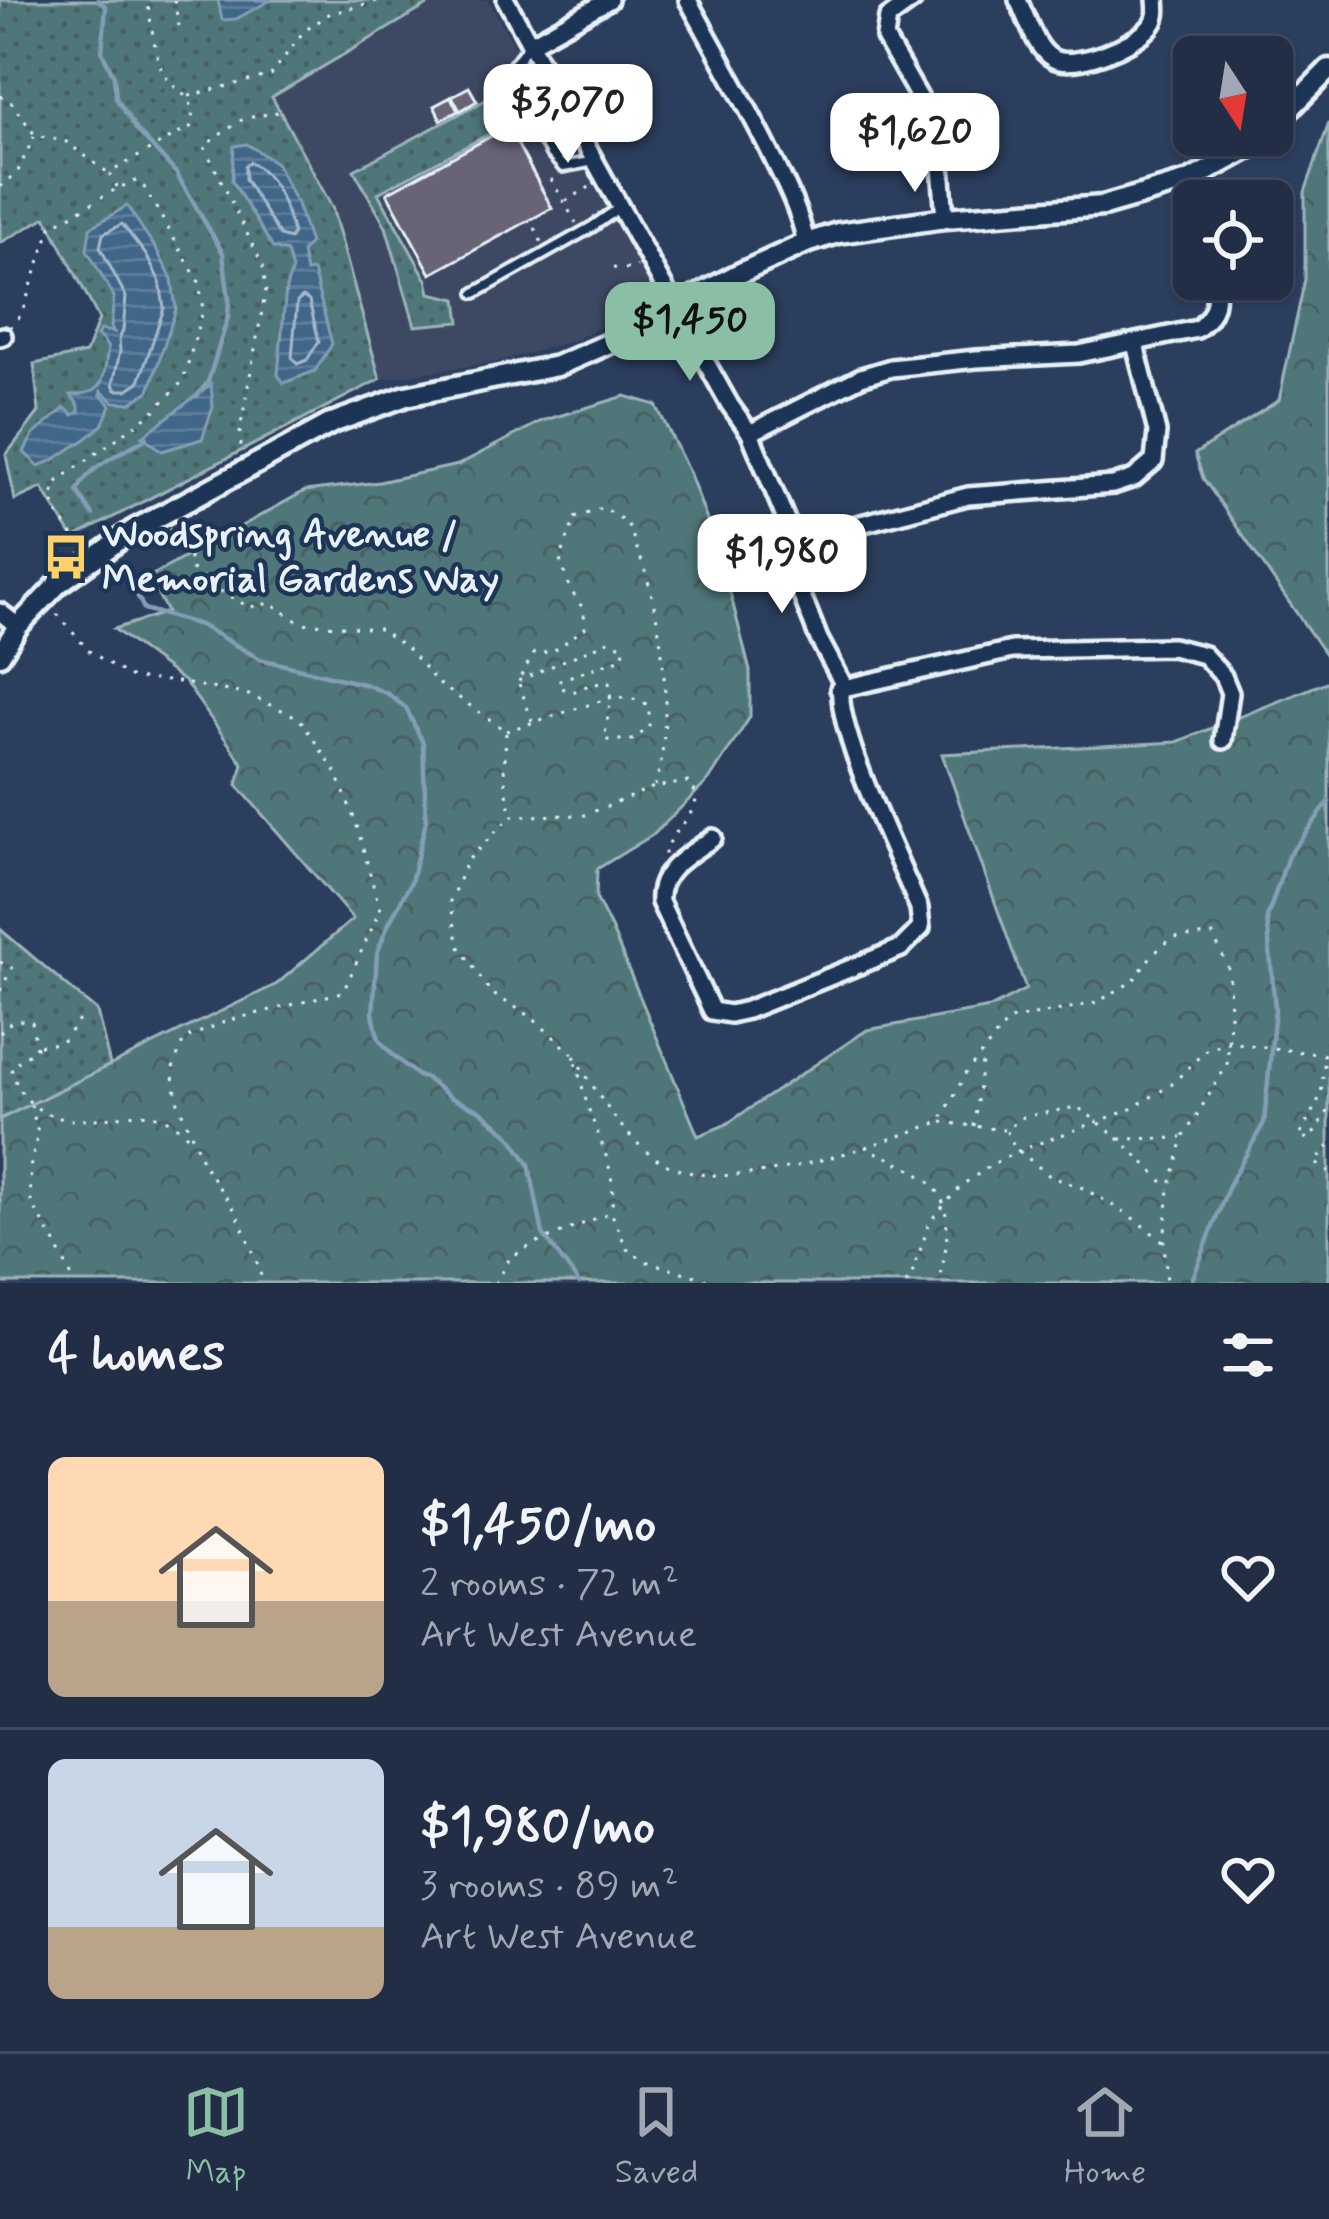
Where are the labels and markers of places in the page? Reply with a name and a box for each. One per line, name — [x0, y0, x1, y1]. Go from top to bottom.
pin: $3,070 — [470, 64, 666, 166]
pin: $1,620 — [817, 93, 1013, 195]
pin: $1,450 — [592, 282, 788, 384]
place label: Woodspring Avenue / Memorial Gardens Way — [102, 510, 499, 606]
pin: $1,980 — [684, 514, 880, 616]
bus stop icon: Woodspring Avenue / Memorial Gardens Way — [41, 532, 91, 582]

